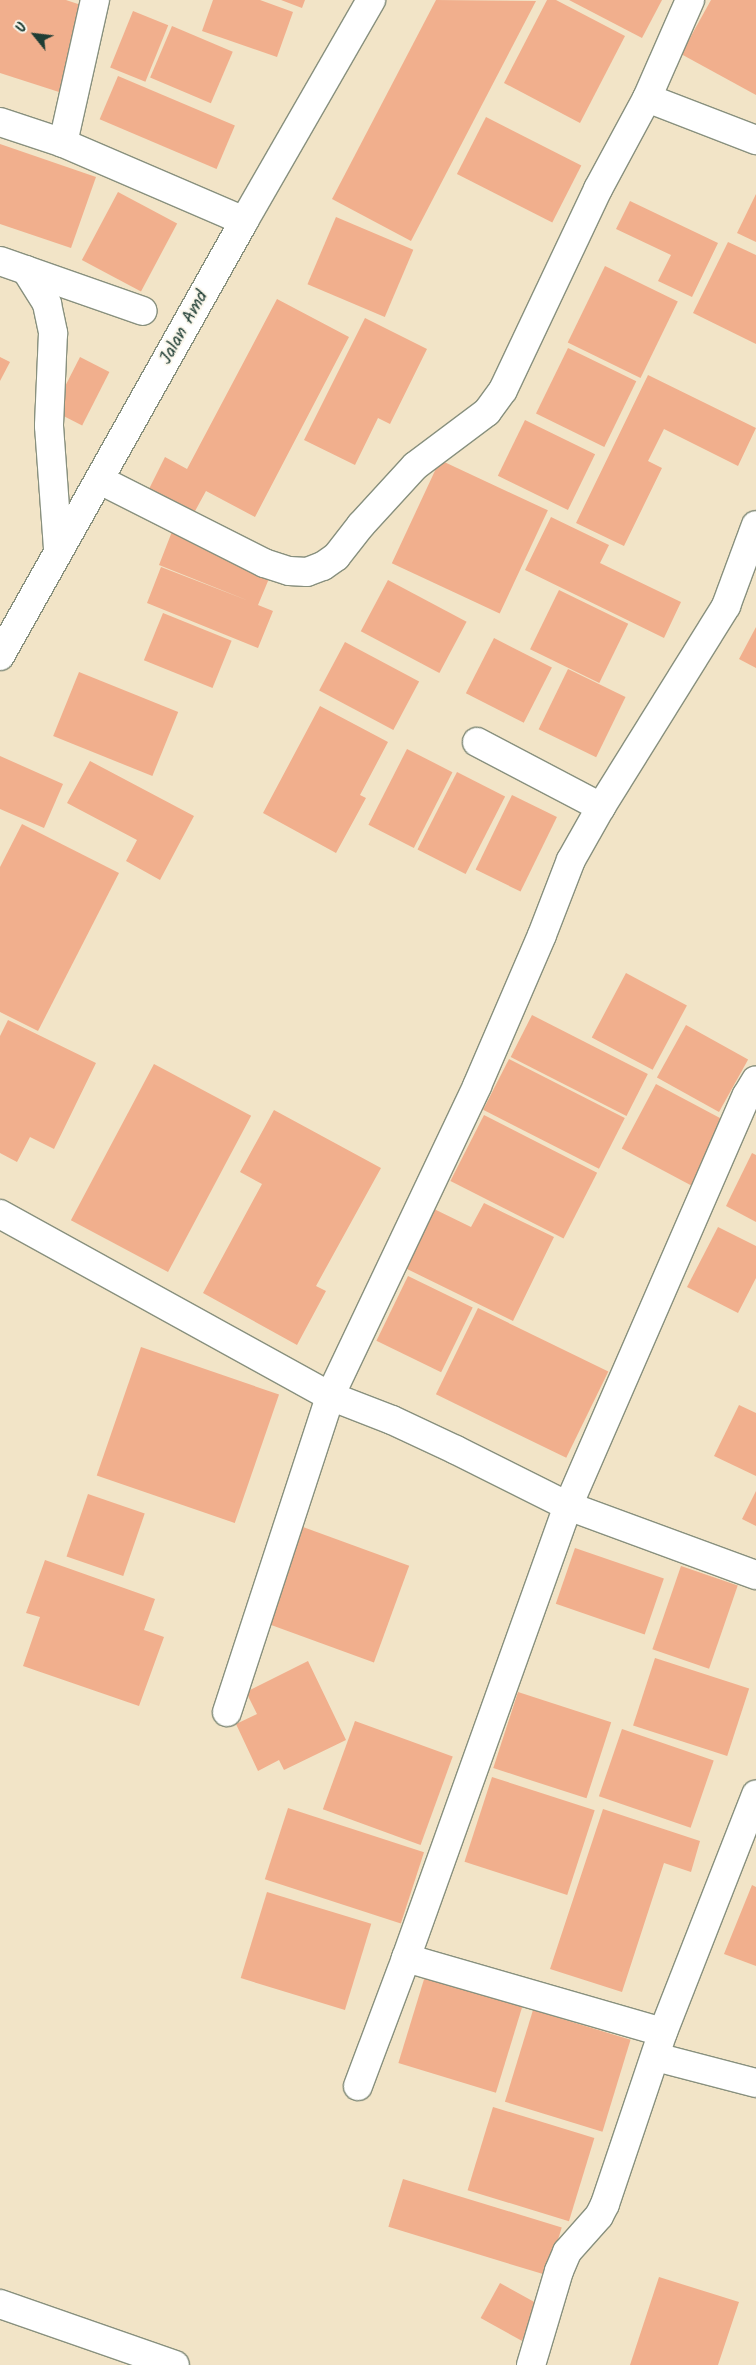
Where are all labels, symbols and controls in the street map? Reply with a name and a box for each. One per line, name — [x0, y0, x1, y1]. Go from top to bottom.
north arrow — [10, 10, 60, 60]
text: U — [10, 19, 34, 37]
street label: Jalan Amd — [156, 287, 214, 369]

